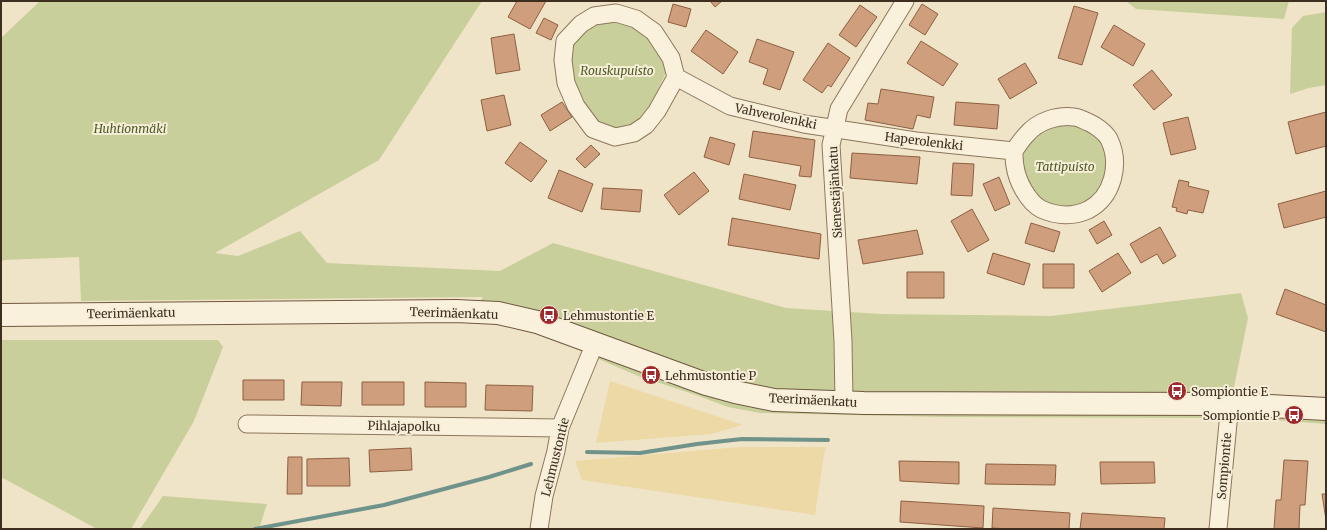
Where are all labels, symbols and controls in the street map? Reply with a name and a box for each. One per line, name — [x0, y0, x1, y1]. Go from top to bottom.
park label: Rouskupuisto — [580, 63, 654, 78]
street label: Vahverolenkki — [733, 100, 818, 132]
park label: Huhtionmäki — [93, 121, 167, 136]
street label: Haperolenkki — [884, 129, 964, 153]
street label: Sienestäjänkatu — [825, 145, 845, 239]
park label: Tattipuisto — [1035, 159, 1095, 174]
street label: Teerimäenkatu — [409, 304, 499, 322]
bus stop icon: Lehmustontie E — [538, 304, 560, 326]
street label: Teerimäenkatu — [86, 305, 176, 321]
place label: Lehmustontie E — [563, 308, 655, 323]
bus stop icon: Lehmustontie P — [640, 364, 662, 386]
place label: Lehmustontie P — [665, 368, 757, 383]
bus stop icon: Sompiontie E — [1166, 380, 1188, 402]
place label: Sompiontie E — [1191, 384, 1269, 399]
street label: Teerimäenkatu — [768, 390, 858, 410]
bus stop icon: Sompiontie P — [1283, 404, 1305, 426]
place label: Sompiontie P — [1203, 408, 1280, 423]
street label: Lehmustontie — [538, 416, 572, 498]
street label: Pihlajapolku — [367, 418, 441, 434]
street label: Sompiontie — [1214, 432, 1234, 500]

